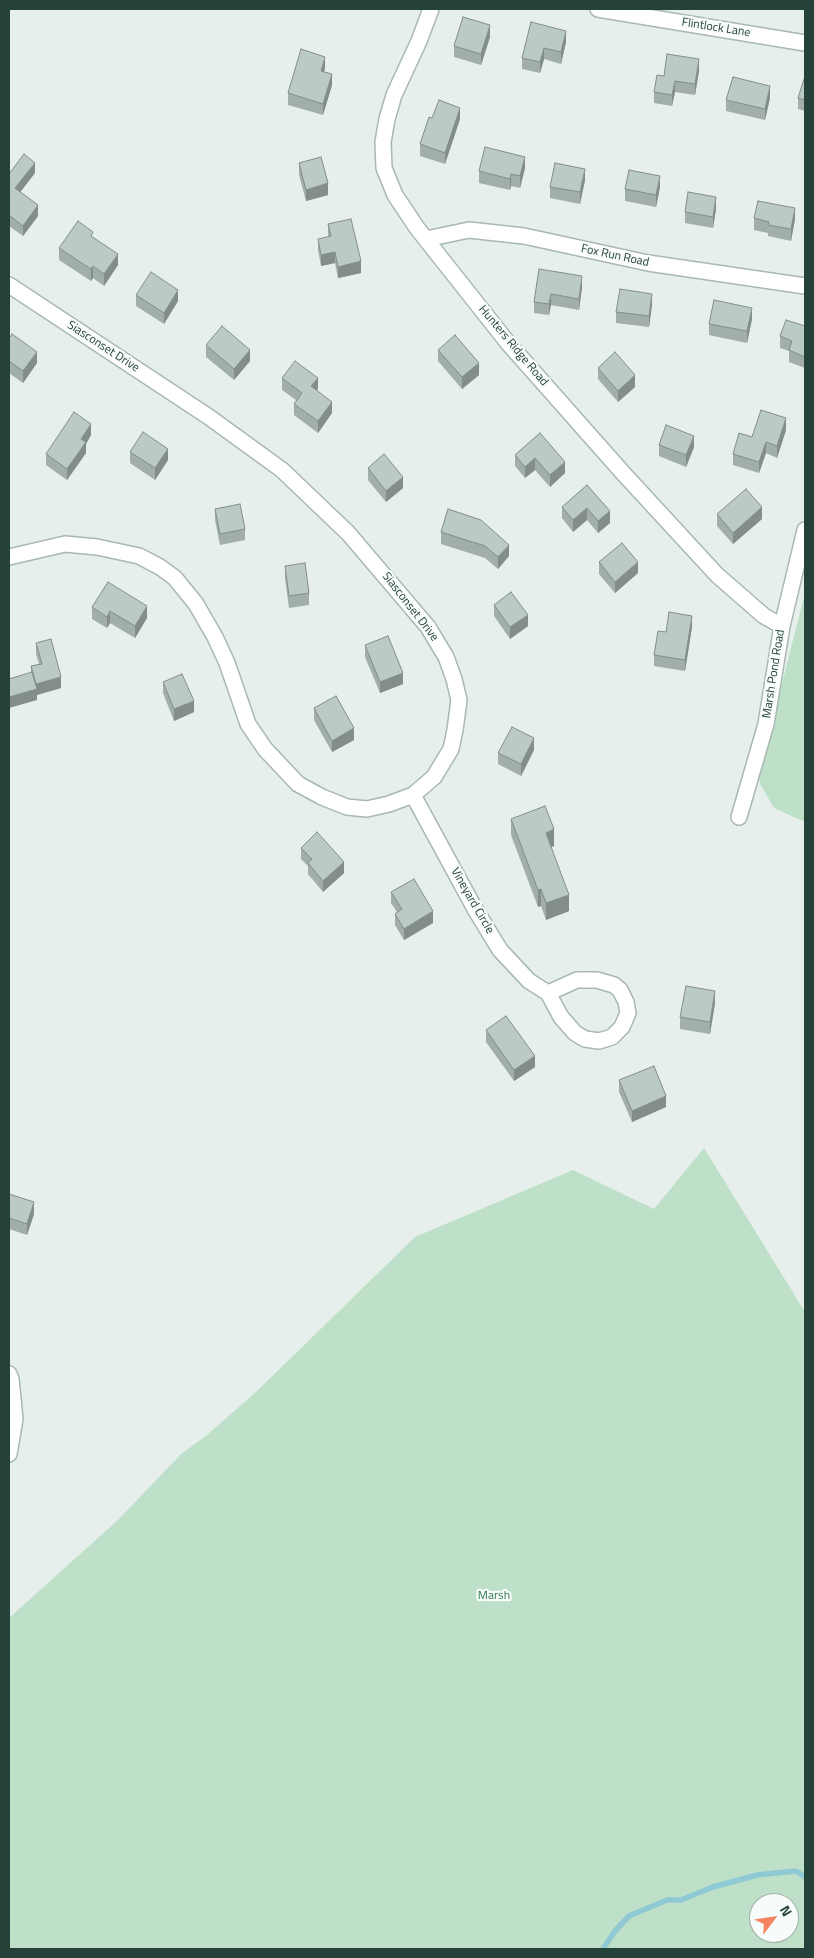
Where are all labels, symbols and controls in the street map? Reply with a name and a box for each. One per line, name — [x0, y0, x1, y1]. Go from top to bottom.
street label: Flintlock Lane — [681, 15, 751, 41]
street label: Fox Run Road — [580, 242, 650, 270]
street label: Hunters Ridge Road — [475, 303, 551, 389]
street label: Siasconset Drive — [64, 318, 142, 376]
street label: Siasconset Drive — [379, 570, 441, 644]
street label: Marsh Pond Road — [760, 629, 788, 719]
street label: Vineyard Circle — [447, 865, 497, 937]
park label: Marsh — [478, 1589, 510, 1603]
north arrow — [749, 1893, 799, 1943]
text: N — [775, 1901, 798, 1920]

